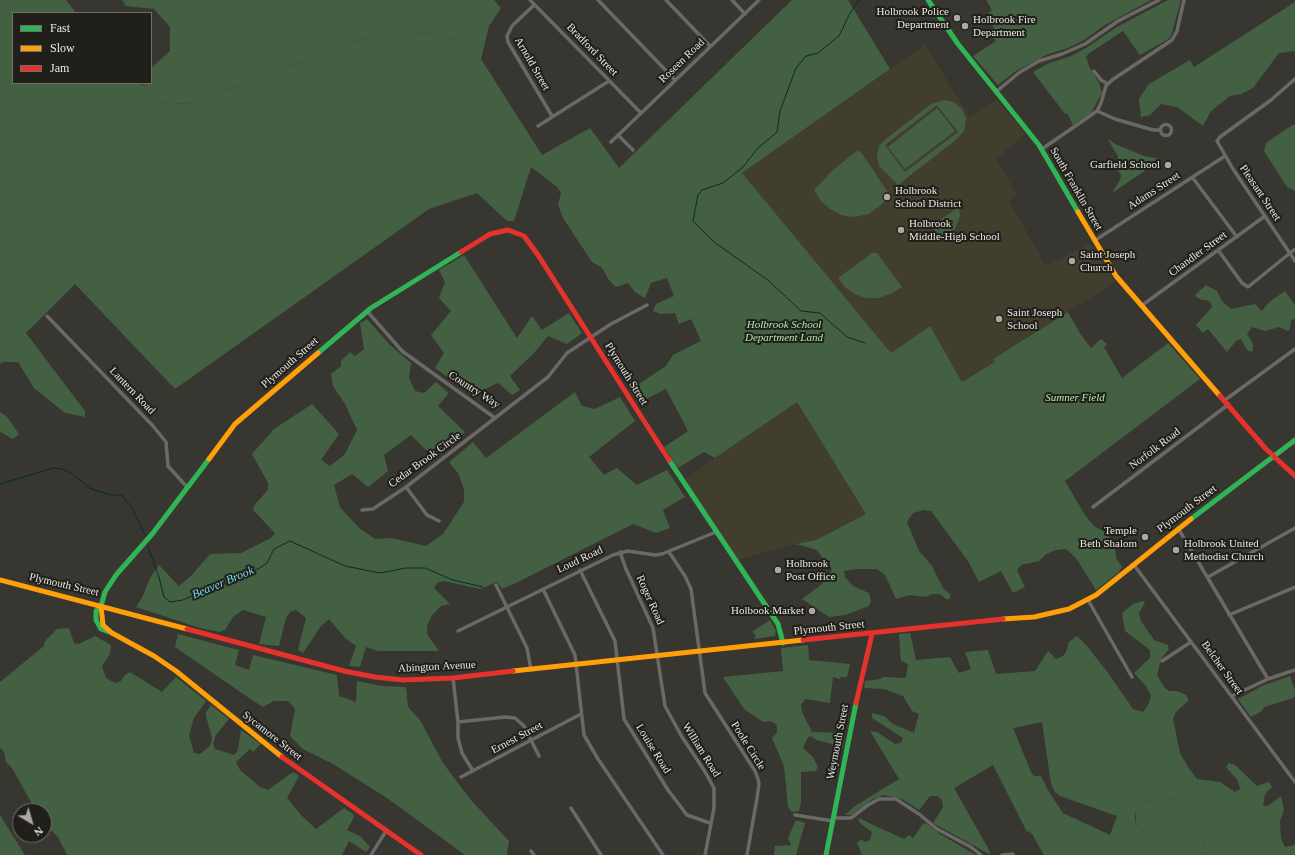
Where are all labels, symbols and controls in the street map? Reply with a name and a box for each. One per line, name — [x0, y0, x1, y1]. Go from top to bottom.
place label: Holbrook Police Department — [877, 5, 949, 31]
legend — [12, 12, 152, 84]
marker: Holbrook Police Department — [952, 13, 962, 23]
place label: Holbrook Fire Department — [973, 13, 1036, 39]
text: Fast — [50, 21, 70, 35]
street label: Bradford Street — [564, 21, 620, 79]
marker: Holbrook Fire Department — [960, 21, 970, 31]
street label: Arnold Street — [511, 35, 553, 93]
street label: Roseen Road — [656, 36, 708, 86]
text: Slow — [50, 41, 75, 55]
text: Jam — [50, 61, 69, 75]
street label: South Franklin Street — [1047, 145, 1105, 233]
place label: Garfield School — [1090, 158, 1160, 172]
marker: Garfield School — [1163, 160, 1173, 170]
street label: Pleasant Street — [1236, 162, 1284, 224]
street label: Adams Street — [1125, 169, 1183, 213]
place label: Holbrook School District — [895, 184, 961, 210]
marker: Holbrook School District — [882, 192, 892, 202]
place label: Holbrook Middle-High School — [909, 217, 1000, 243]
marker: Holbrook Middle-High School — [896, 225, 906, 235]
street label: Chandler Street — [1166, 228, 1230, 280]
place label: Saint Joseph Church — [1080, 248, 1135, 274]
marker: Saint Joseph Church — [1067, 256, 1077, 266]
place label: Saint Joseph School — [1007, 306, 1062, 332]
marker: Saint Joseph School — [994, 314, 1004, 324]
park label: Holbrook School Department Land — [745, 318, 823, 344]
street label: Plymouth Street — [259, 335, 321, 391]
street label: Plymouth Street — [602, 340, 650, 408]
street label: Lantern Road — [106, 365, 158, 417]
street label: Country Way — [446, 368, 502, 412]
park label: Sumner Field — [1045, 391, 1105, 405]
street label: Norfolk Road — [1127, 425, 1183, 473]
street label: Cedar Brook Circle — [386, 429, 464, 491]
street label: Plymouth Street — [1155, 482, 1219, 536]
place label: Temple Beth Shalom — [1080, 524, 1137, 550]
marker: Temple Beth Shalom — [1140, 532, 1150, 542]
place label: Holbrook United Methodist Church — [1184, 537, 1264, 563]
street label: Loud Road — [555, 544, 605, 576]
marker: Holbrook United Methodist Church — [1171, 545, 1181, 555]
place label: Holbrook Post Office — [786, 557, 836, 583]
water label: Beaver Brook — [190, 564, 256, 602]
marker: Holbrook Post Office — [773, 565, 783, 575]
street label: Plymouth Street — [28, 571, 100, 599]
street label: Roger Road — [633, 573, 667, 627]
place label: Holbook Market — [731, 604, 804, 618]
marker: Holbook Market — [807, 606, 817, 616]
street label: Plymouth Street — [793, 618, 865, 638]
street label: Belcher Street — [1198, 639, 1246, 697]
street label: Abington Avenue — [398, 658, 476, 676]
street label: Weymouth Street — [824, 703, 852, 781]
street label: Sycamore Street — [239, 709, 305, 763]
street label: Ernest Street — [489, 719, 545, 757]
street label: Poole Circle — [728, 719, 768, 773]
street label: William Road — [679, 720, 723, 780]
street label: Louise Road — [633, 722, 673, 776]
north arrow — [12, 803, 52, 843]
text: N — [32, 824, 46, 839]

